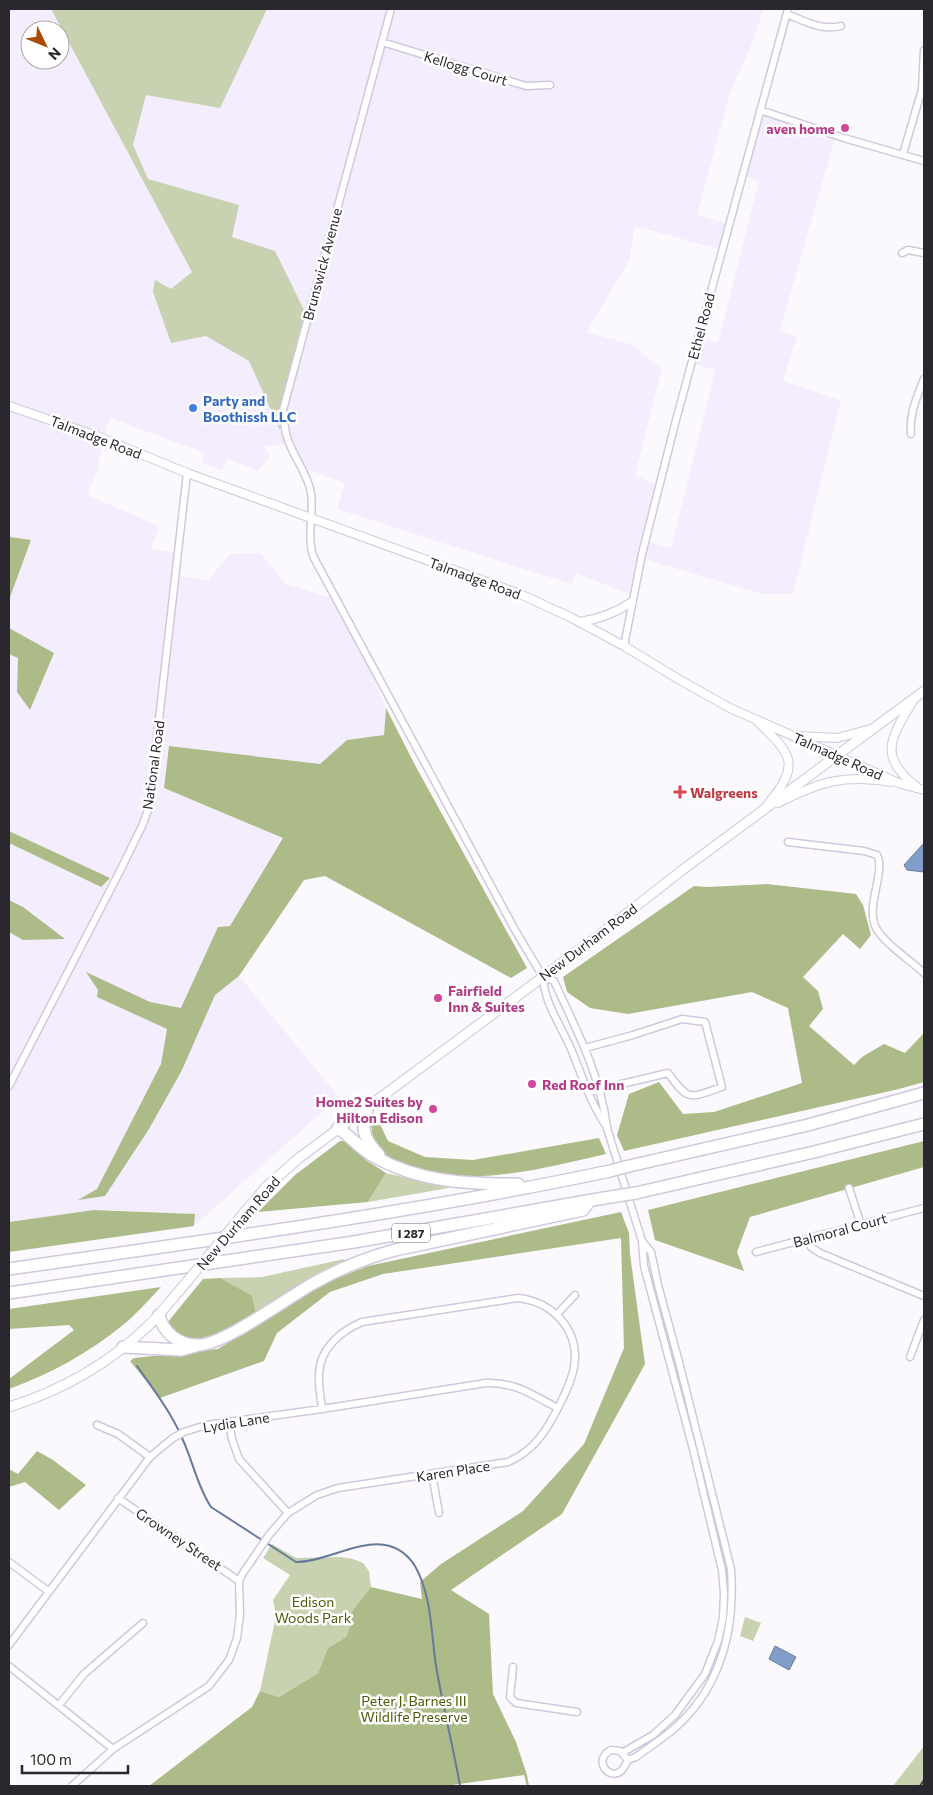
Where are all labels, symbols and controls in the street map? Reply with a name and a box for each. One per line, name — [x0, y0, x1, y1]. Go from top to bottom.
north arrow — [20, 20, 70, 70]
text: N — [45, 45, 65, 64]
street label: Kellogg Court — [422, 47, 510, 89]
place label: aven home — [766, 120, 835, 137]
marker: aven home — [839, 122, 851, 134]
street label: Brunswick Avenue — [299, 206, 345, 322]
street label: Ethel Road — [684, 291, 718, 361]
place label: Party and Boothissh LLC — [203, 392, 296, 425]
marker: Party and Boothissh LLC — [187, 402, 199, 414]
street label: Talmadge Road — [48, 412, 144, 462]
street label: Talmadge Road — [427, 554, 523, 602]
street label: National Road — [138, 719, 168, 811]
street label: Talmadge Road — [790, 729, 886, 783]
place label: Walgreens — [690, 784, 758, 801]
marker: Walgreens — [674, 786, 686, 798]
street label: New Durham Road — [536, 900, 640, 984]
place label: Fairfield Inn & Suites — [448, 982, 525, 1015]
marker: Fairfield Inn & Suites — [432, 992, 444, 1004]
place label: Red Roof Inn — [542, 1076, 624, 1093]
marker: Red Roof Inn — [526, 1078, 538, 1090]
place label: Home2 Suites by Hilton Edison — [315, 1093, 423, 1126]
marker: Home2 Suites by Hilton Edison — [427, 1103, 439, 1115]
street label: New Durham Road — [193, 1173, 283, 1273]
street label: Balmoral Court — [791, 1209, 889, 1251]
road number: I 287 — [392, 1224, 430, 1242]
street label: Lydia Lane — [202, 1408, 270, 1436]
street label: Karen Place — [415, 1457, 491, 1485]
street label: Growney Street — [133, 1504, 225, 1574]
park label: Edison Woods Park — [275, 1593, 352, 1626]
park label: Peter J. Barnes III Wildlife Preserve — [360, 1692, 468, 1725]
scale bar — [22, 1742, 129, 1774]
text: 100 m — [30, 1750, 72, 1768]

